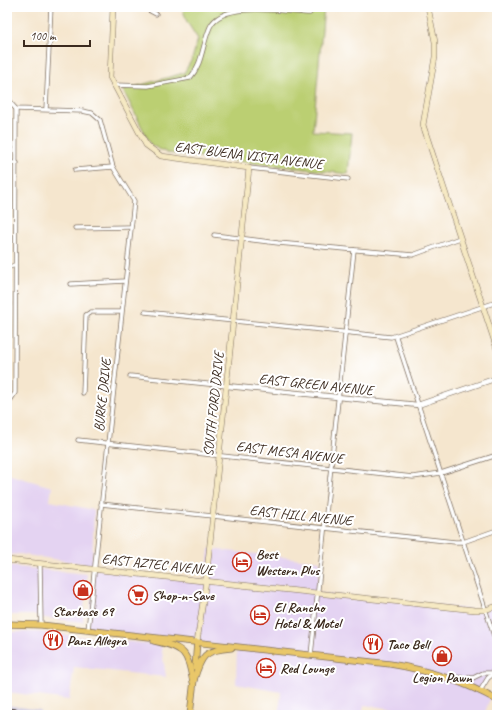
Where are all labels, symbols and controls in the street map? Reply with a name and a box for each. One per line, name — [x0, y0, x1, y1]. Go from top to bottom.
scale bar — [24, 22, 90, 48]
text: 100 m — [30, 28, 57, 44]
street label: EAST BUENA VISTA AVENUE — [174, 138, 326, 173]
street label: SOUTH FORD DRIVE — [200, 348, 228, 457]
street label: BURKE DRIVE — [90, 356, 115, 432]
street label: EAST GREEN AVENUE — [258, 370, 376, 399]
street label: EAST MESA AVENUE — [235, 437, 347, 468]
street label: EAST HILL AVENUE — [249, 502, 355, 529]
place label: Best Western Plus — [256, 546, 321, 579]
street label: EAST AZTEC AVENUE — [101, 550, 217, 579]
hotel icon: Best Western Plus — [231, 551, 253, 573]
shop icon: Starbase 69 — [72, 579, 94, 601]
supermarket icon: Shop-n-Save — [127, 584, 149, 606]
place label: Shop-n-Save — [152, 587, 215, 604]
place label: El Rancho Hotel & Motel — [274, 599, 343, 632]
place label: Starbase 69 — [53, 603, 115, 620]
hotel icon: El Rancho Hotel & Motel — [249, 604, 271, 626]
restaurant icon: Panz Allegra — [42, 629, 64, 651]
place label: Panz Allegra — [67, 632, 127, 649]
restaurant icon: Taco Bell — [362, 633, 384, 655]
place label: Taco Bell — [387, 636, 431, 653]
shop icon: Legion Pawn — [431, 645, 453, 667]
hotel icon: Red Lounge — [255, 657, 277, 679]
place label: Red Lounge — [280, 660, 335, 677]
place label: Legion Pawn — [412, 669, 472, 686]

